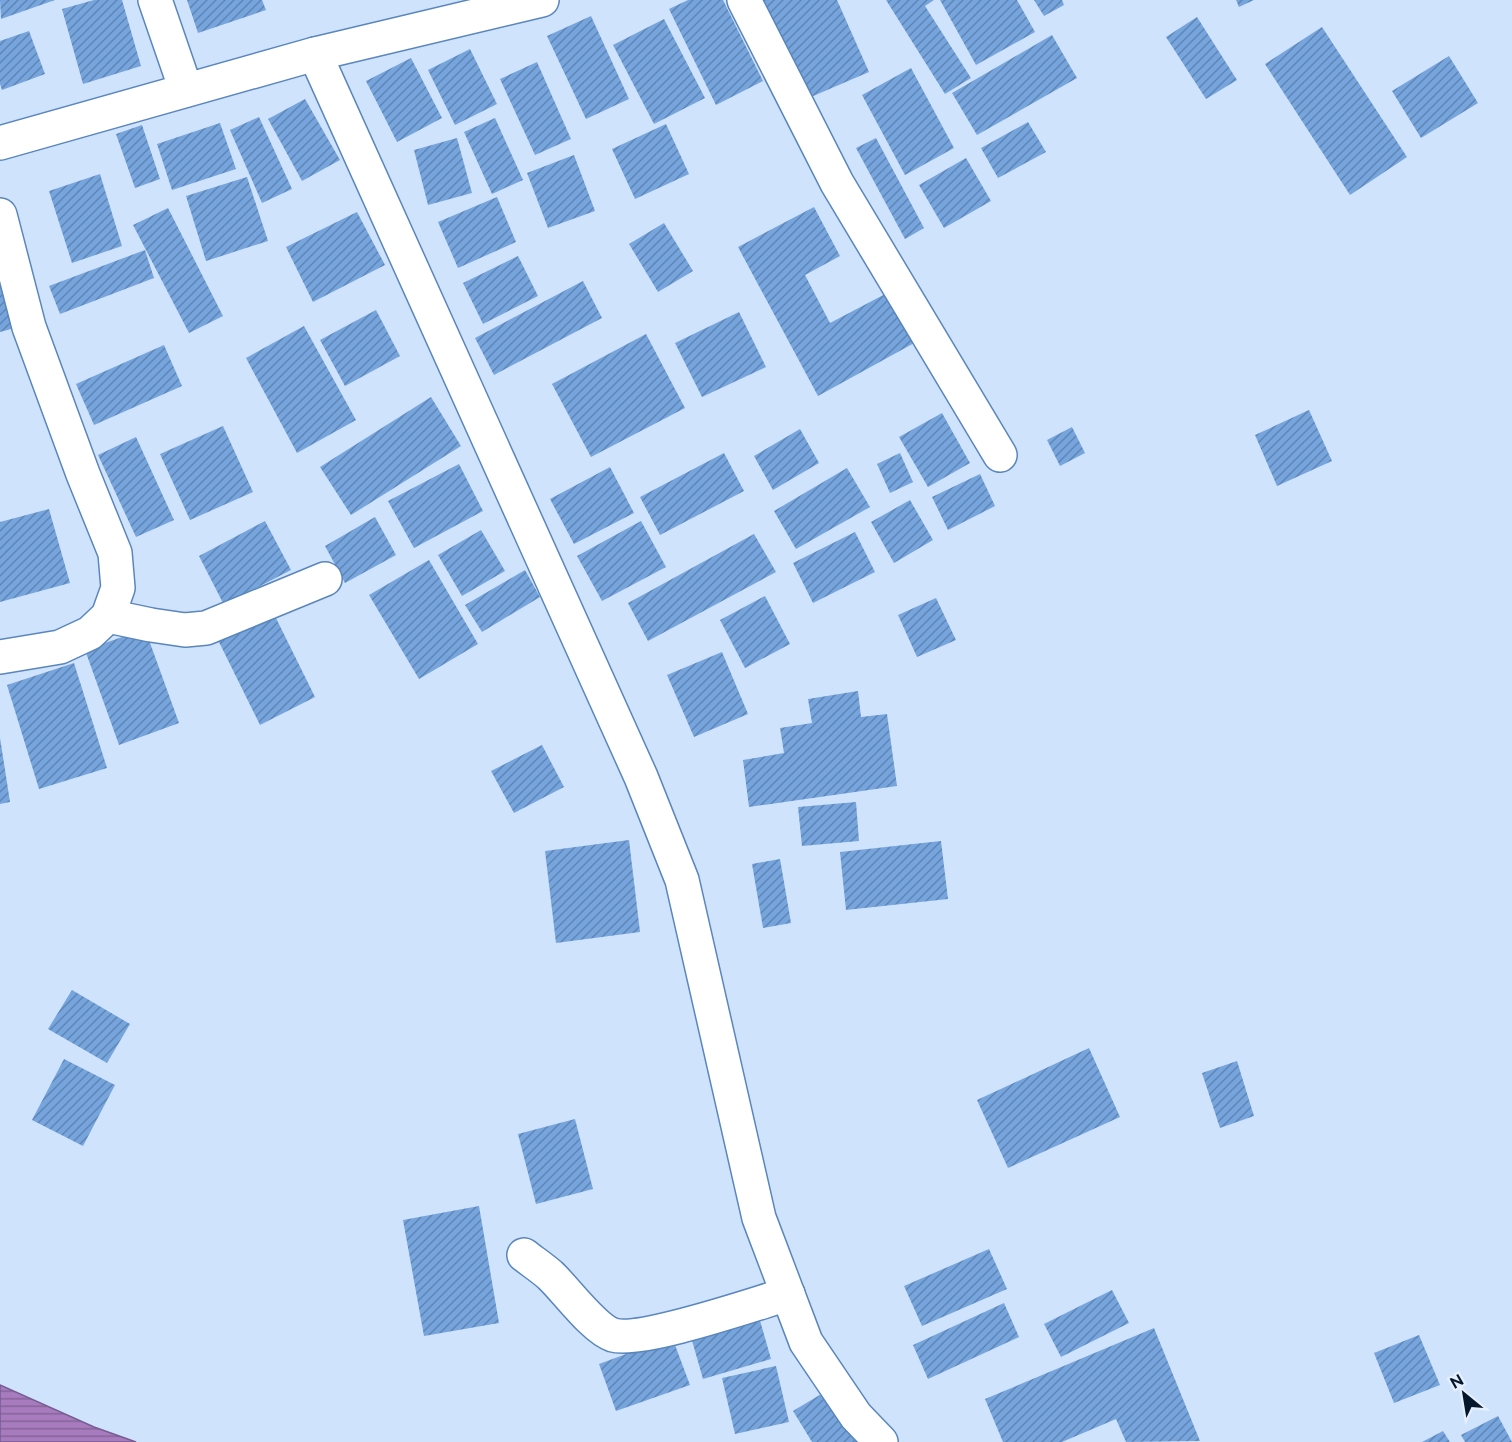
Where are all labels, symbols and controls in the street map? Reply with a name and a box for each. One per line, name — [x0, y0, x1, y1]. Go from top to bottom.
north arrow — [1434, 1364, 1494, 1424]
text: N — [1447, 1370, 1467, 1393]

